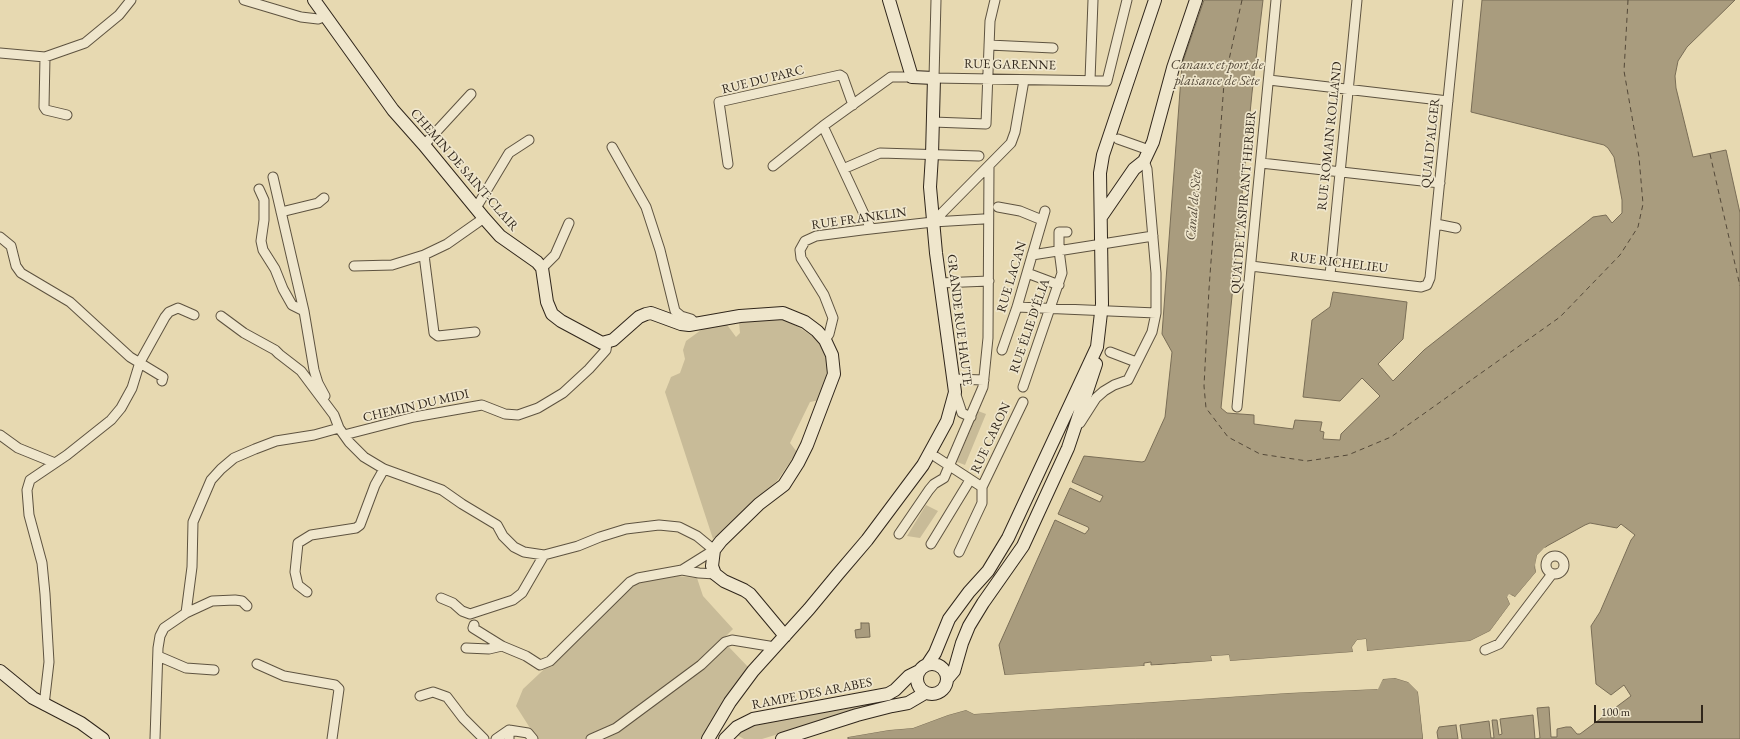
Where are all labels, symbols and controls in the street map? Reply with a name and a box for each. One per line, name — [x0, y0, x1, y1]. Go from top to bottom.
street label: RUE GARENNE — [964, 56, 1056, 74]
water label: Canaux et port de plaisance de Sète — [1171, 57, 1263, 90]
street label: RUE ROMAIN ROLLAND — [1314, 61, 1346, 211]
street label: RUE DU PARC — [720, 62, 806, 98]
street label: QUAI D'ALGER — [1419, 97, 1443, 189]
street label: CHEMIN DE SAINT-CLAIR — [407, 106, 521, 234]
street label: QUAI DE L'ASPIRANT HERBER — [1228, 110, 1260, 294]
water label: Canal de Sète — [1183, 169, 1205, 241]
street label: RUE FRANKLIN — [811, 205, 907, 233]
street label: RUE LACAN — [994, 240, 1030, 314]
street label: RUE RICHELIEU — [1289, 249, 1389, 277]
street label: GRANDE RUE HAUTE — [943, 253, 975, 387]
street label: RUE ÉLIE D'ÉLIA — [1007, 277, 1053, 375]
street label: CHEMIN DU MIDI — [361, 386, 471, 426]
street label: RUE CARON — [968, 400, 1014, 476]
street label: RAMPE DES ARABES — [751, 675, 873, 713]
scale bar — [1596, 697, 1705, 723]
text: 100 m — [1601, 704, 1630, 720]

